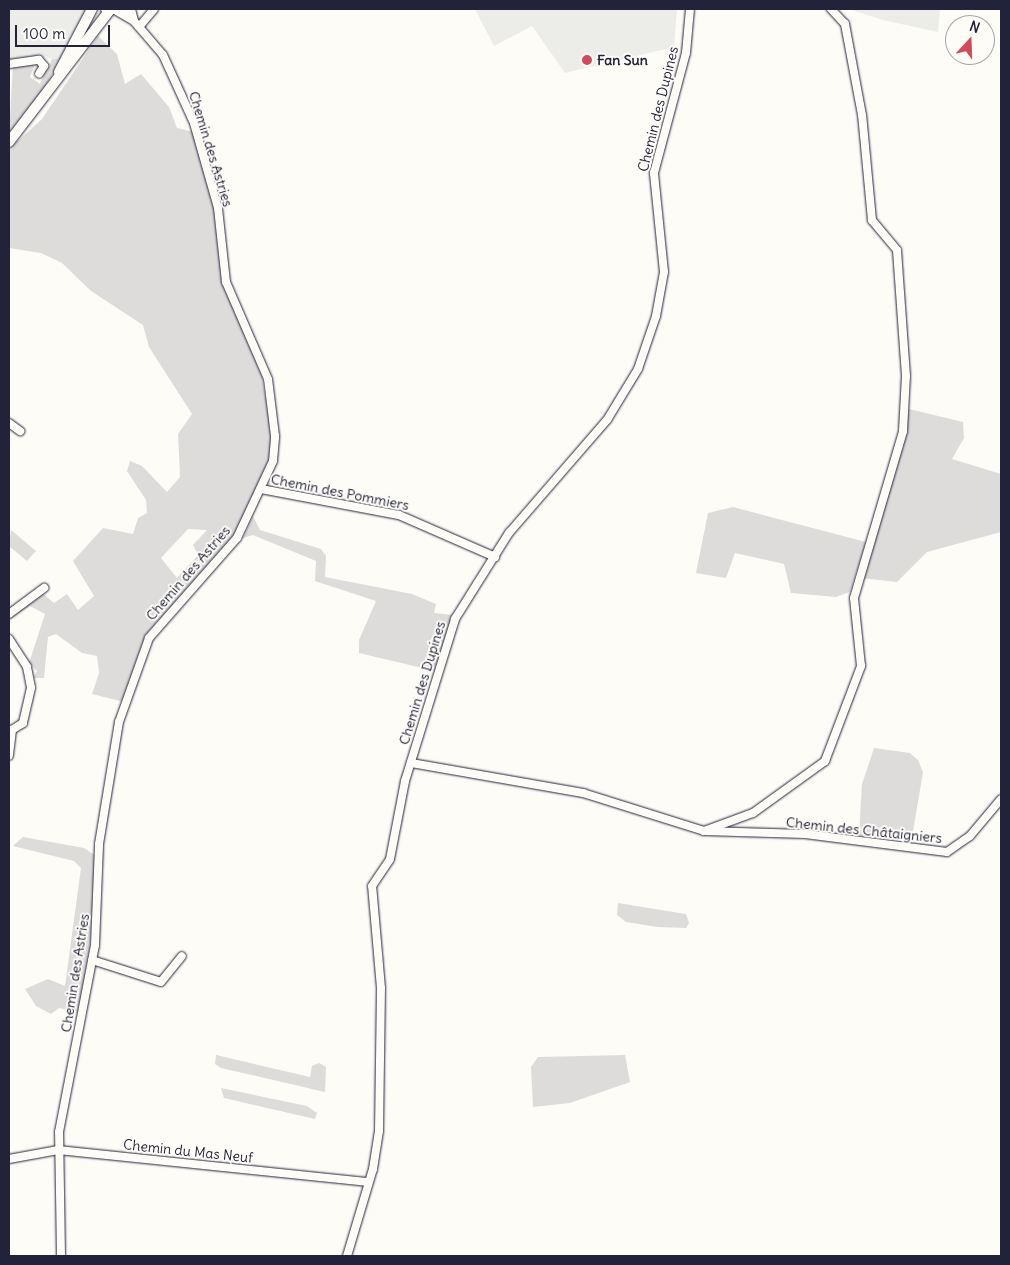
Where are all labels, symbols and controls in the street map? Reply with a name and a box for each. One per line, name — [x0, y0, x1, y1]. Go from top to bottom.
scale bar — [18, 15, 112, 47]
north arrow — [945, 15, 995, 65]
text: N — [967, 17, 982, 37]
text: 100 m — [23, 24, 65, 43]
street label: Chemin des Dupines — [634, 45, 682, 173]
place label: Fan Sun — [597, 52, 648, 68]
marker: Fan Sun — [581, 54, 593, 66]
street label: Chemin des Astries — [185, 89, 237, 209]
street label: Chemin des Pommiers — [269, 470, 411, 514]
street label: Chemin des Astries — [142, 522, 234, 624]
street label: Chemin des Dupines — [395, 619, 449, 747]
street label: Chemin des Châtaigniers — [785, 813, 943, 847]
street label: Chemin des Astries — [57, 912, 93, 1034]
street label: Chemin du Mas Neuf — [122, 1136, 254, 1166]

